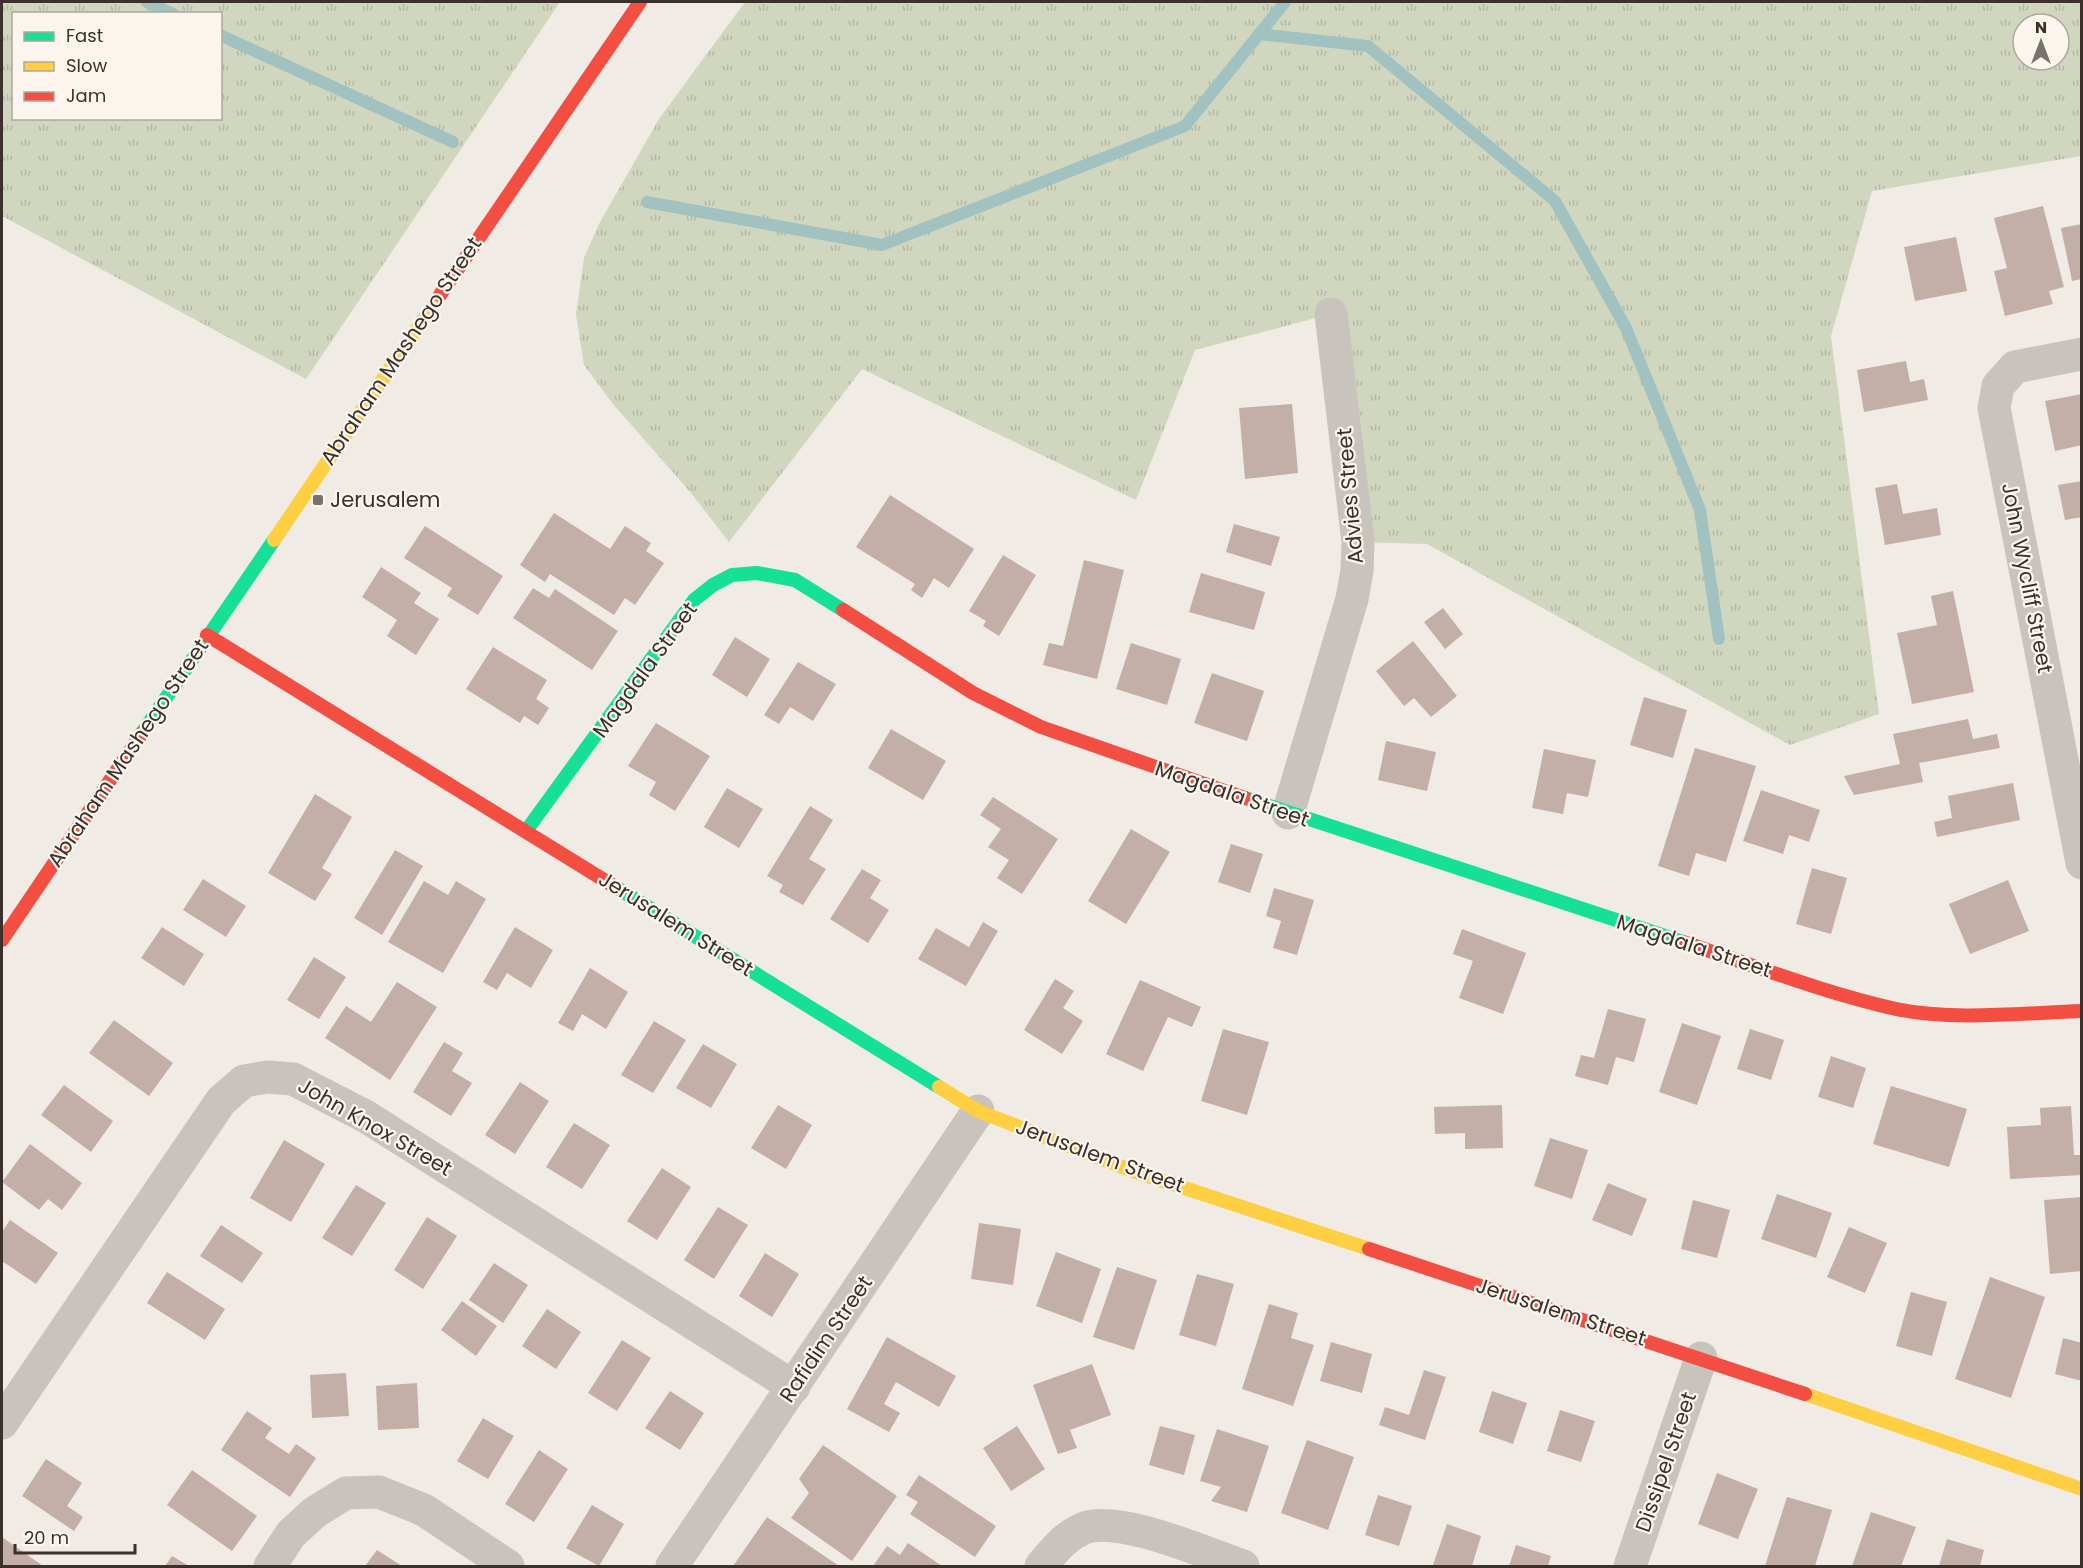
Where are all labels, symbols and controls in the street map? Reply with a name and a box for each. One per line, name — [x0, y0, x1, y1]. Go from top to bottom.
legend — [12, 12, 222, 120]
north arrow — [2011, 12, 2071, 72]
text: N — [2035, 16, 2047, 39]
text: Fast — [66, 23, 103, 48]
text: Slow — [66, 53, 108, 78]
text: Jam — [66, 83, 106, 108]
street label: Abraham Mashego Street — [313, 231, 488, 471]
street label: Advies Street — [1329, 427, 1370, 565]
street label: John Wycliff Street — [1995, 480, 2060, 676]
place label: Jerusalem — [330, 485, 440, 514]
marker: Jerusalem — [311, 493, 325, 507]
street label: Magdala Street — [585, 596, 704, 743]
street label: Abraham Mashego Street — [40, 633, 215, 873]
street label: Magdala Street — [1151, 754, 1313, 833]
street label: Jerusalem Street — [593, 864, 759, 983]
street label: Magdala Street — [1613, 907, 1775, 984]
street label: John Knox Street — [293, 1071, 458, 1183]
street label: Jerusalem Street — [1012, 1112, 1189, 1200]
street label: Rafidim Street — [772, 1270, 879, 1408]
street label: Jerusalem Street — [1472, 1270, 1650, 1353]
street label: Dissipel Street — [1628, 1388, 1703, 1536]
scale bar — [15, 1517, 135, 1555]
text: 20 m — [24, 1525, 69, 1550]

